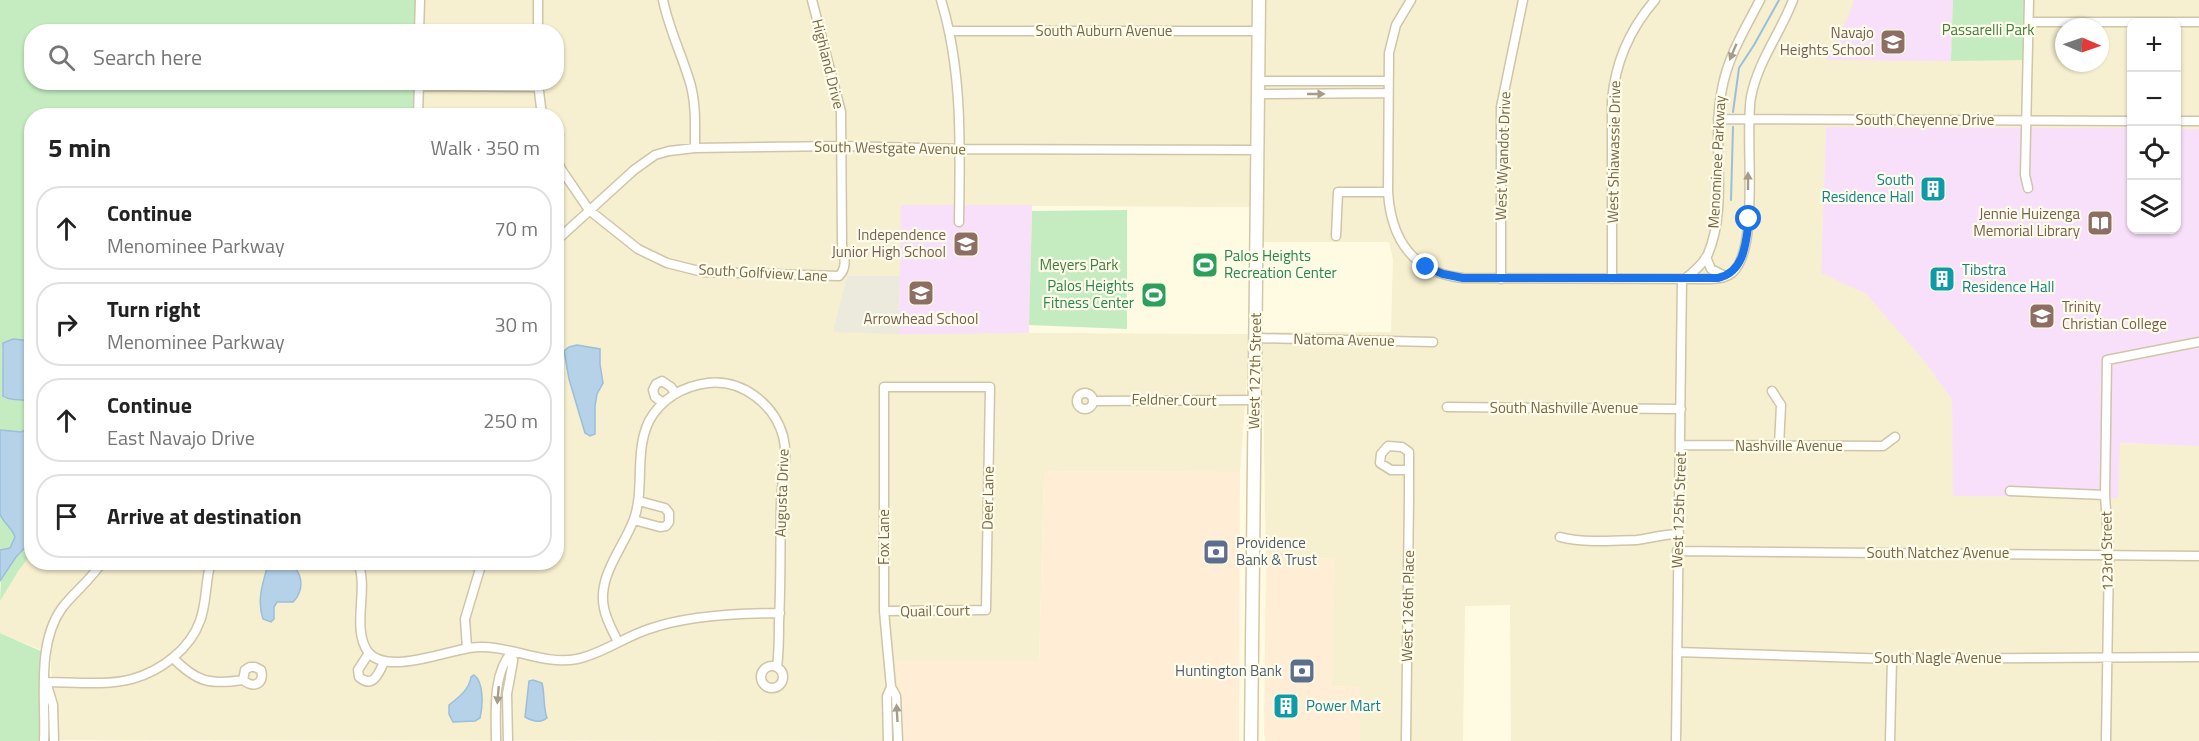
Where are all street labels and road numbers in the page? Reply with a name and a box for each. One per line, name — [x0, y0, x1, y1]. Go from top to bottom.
street label: Highland Drive — [806, 16, 851, 111]
street label: South Auburn Avenue — [1036, 19, 1172, 42]
street label: West Shiawassie Drive — [1601, 80, 1626, 224]
street label: West Wyandot Drive — [1489, 91, 1516, 221]
street label: Menominee Parkway — [1702, 95, 1731, 229]
street label: South Cheyenne Drive — [1856, 108, 1994, 131]
street label: South Westgate Avenue — [814, 135, 966, 160]
street label: South Golfview Lane — [698, 258, 828, 287]
street label: West 127th Street — [1242, 312, 1267, 429]
street label: Natoma Avenue — [1293, 327, 1395, 352]
street label: Feldner Court — [1131, 387, 1217, 412]
street label: South Nashville Avenue — [1490, 396, 1638, 419]
street label: Nashville Avenue — [1735, 434, 1843, 457]
street label: Augusta Drive — [768, 448, 795, 538]
street label: West 125th Street — [1665, 451, 1692, 569]
street label: Deer Lane — [975, 466, 1000, 530]
street label: Fox Lane — [872, 509, 895, 565]
street label: 123rd Street — [2094, 510, 2119, 591]
street label: South Natchez Avenue — [1867, 541, 2009, 564]
street label: West 126th Place — [1395, 550, 1420, 662]
street label: Quail Court — [900, 598, 971, 623]
street label: South Nagle Avenue — [1874, 646, 2002, 669]

